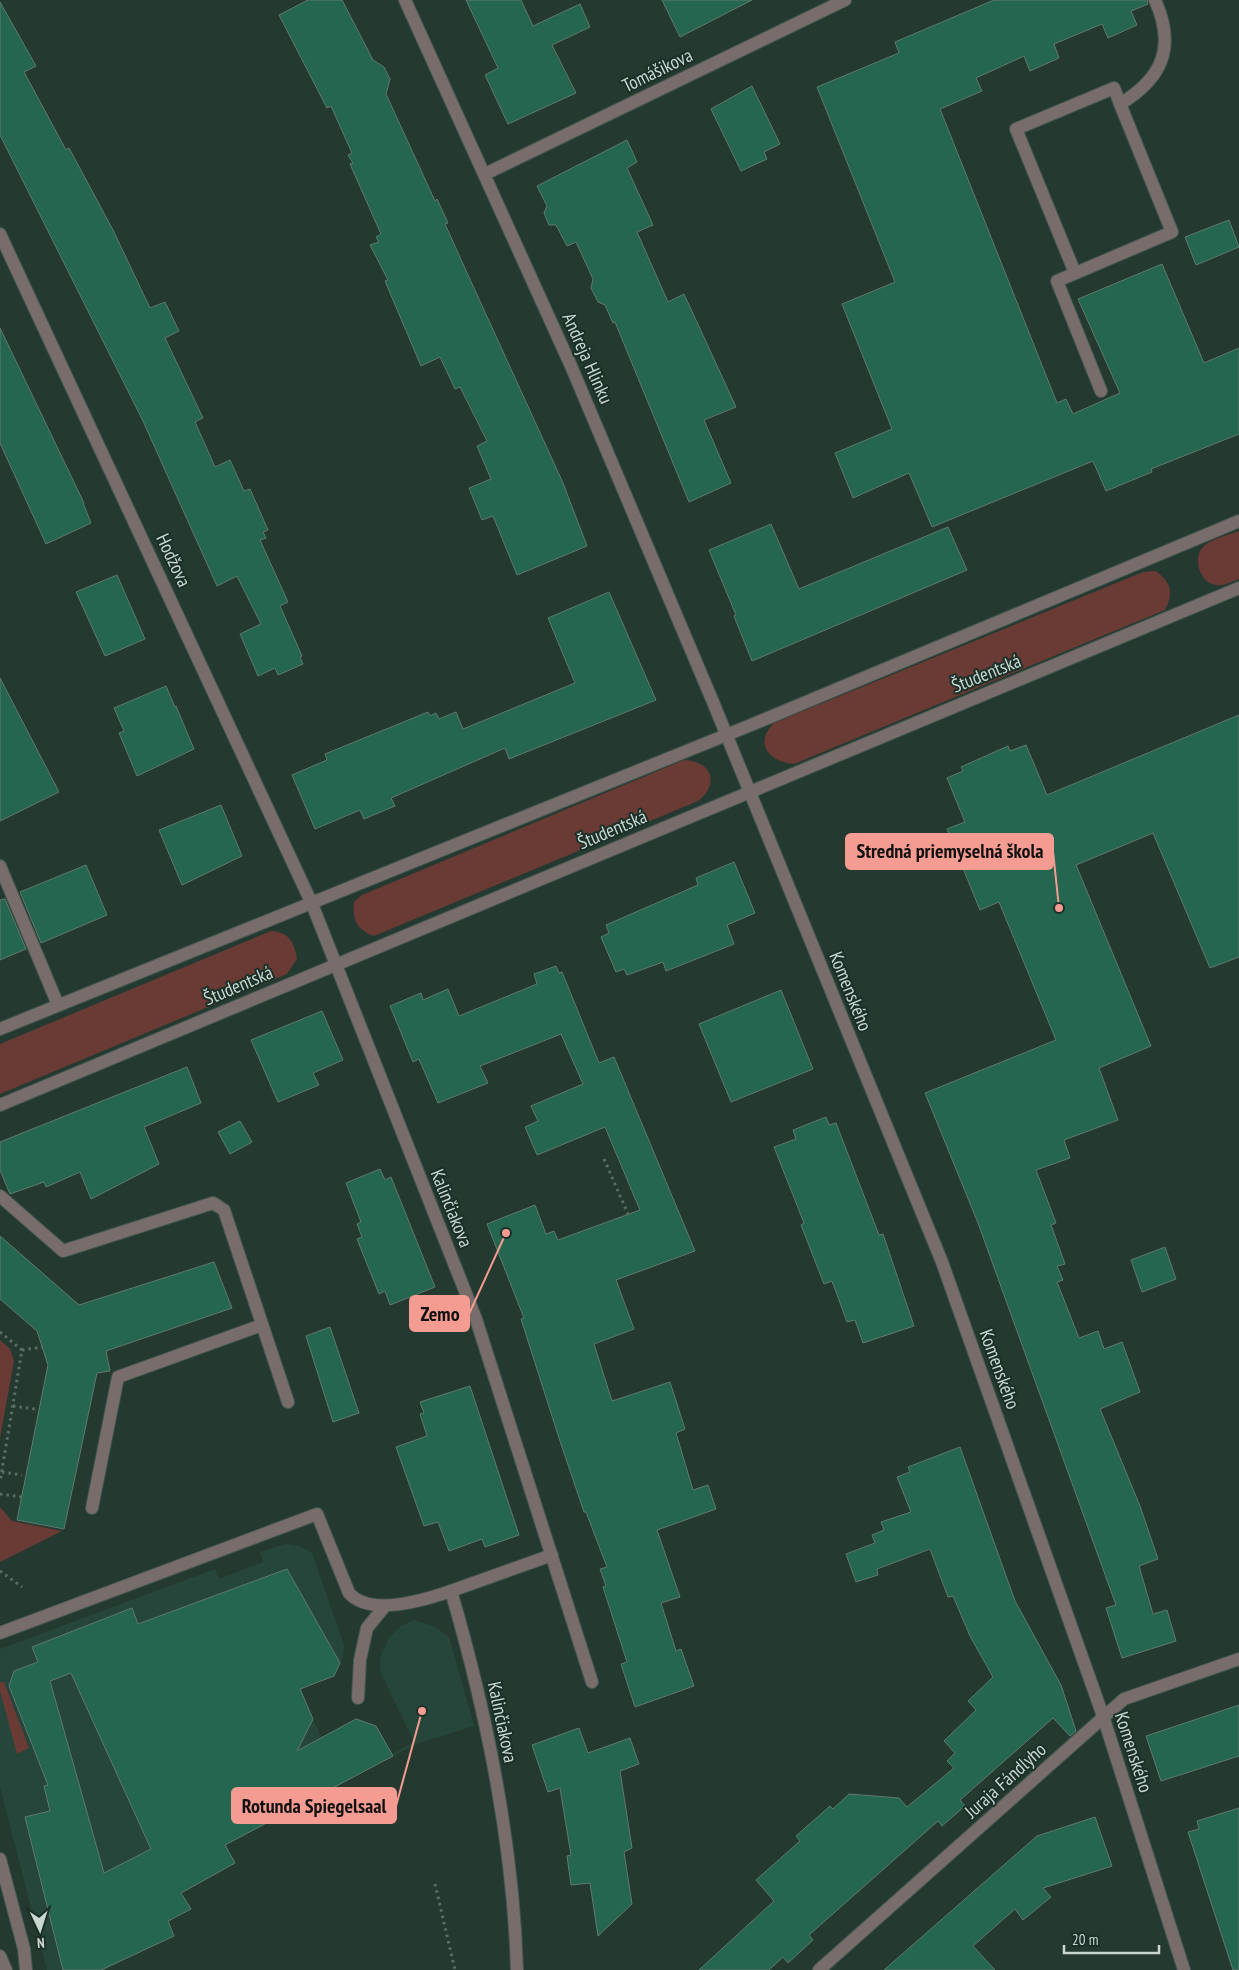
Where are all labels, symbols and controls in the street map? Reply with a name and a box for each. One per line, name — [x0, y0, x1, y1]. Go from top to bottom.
street label: Tomášikova — [618, 43, 696, 97]
street label: Andreja Hlinku — [557, 309, 619, 407]
street label: Hodžova — [151, 529, 197, 591]
street label: Študentská — [948, 648, 1024, 698]
street label: Študentská — [574, 804, 650, 854]
callout: Stredná priemyselná škola — [846, 834, 1053, 869]
text: Stredná priemyselná škola — [856, 838, 1044, 864]
street label: Komenského — [824, 948, 878, 1034]
street label: Študentská — [200, 960, 276, 1010]
street label: Kalinčiakova — [425, 1165, 479, 1251]
callout: Zemo — [410, 1296, 469, 1331]
text: Zemo — [420, 1301, 460, 1327]
street label: Komenského — [974, 1326, 1026, 1412]
street label: Kalinčiakova — [483, 1679, 523, 1765]
street label: Komenského — [1110, 1709, 1158, 1795]
street label: Juraja Fándlyho — [959, 1737, 1051, 1824]
callout: Rotunda Spiegelsaal — [232, 1788, 396, 1823]
text: Rotunda Spiegelsaal — [242, 1793, 386, 1819]
north arrow — [15, 1905, 65, 1955]
scale bar — [1064, 1922, 1159, 1954]
text: 20 m — [1072, 1930, 1098, 1949]
text: N — [37, 1934, 45, 1952]

